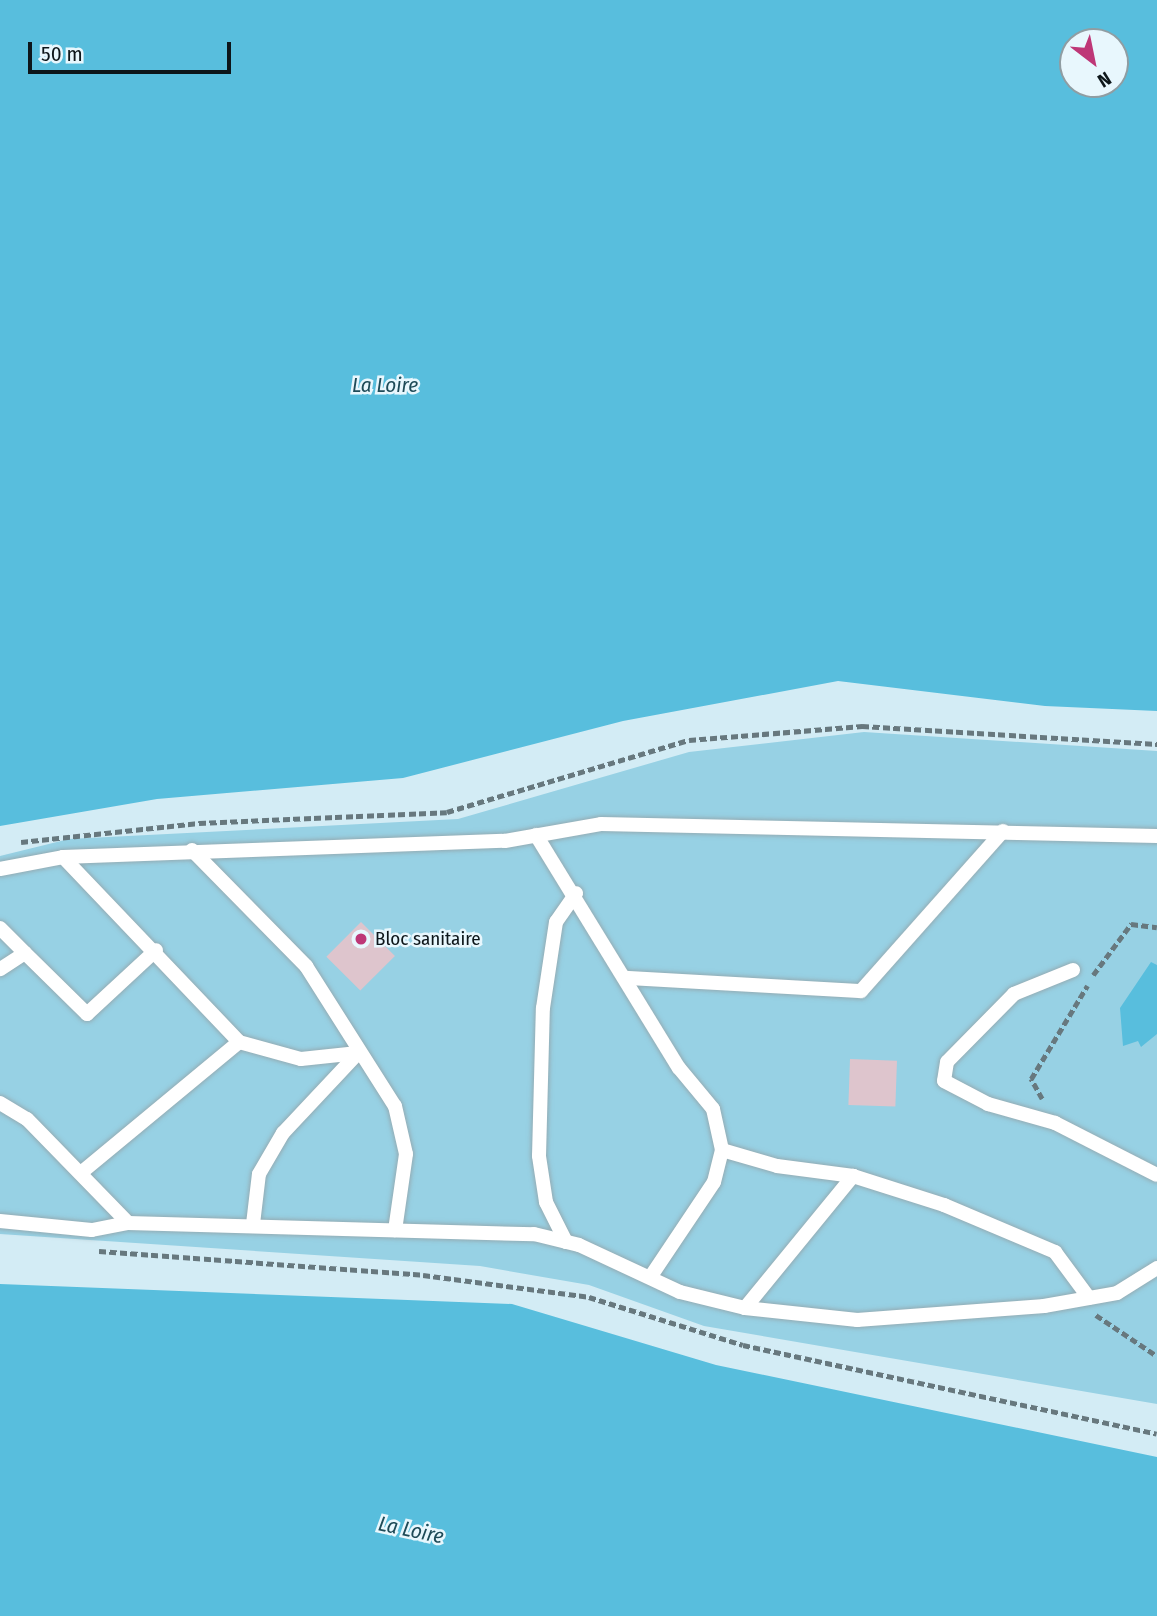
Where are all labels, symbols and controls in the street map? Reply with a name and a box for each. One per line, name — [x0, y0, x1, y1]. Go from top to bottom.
scale bar — [32, 28, 234, 72]
north arrow — [1059, 28, 1129, 98]
text: 50 m — [41, 41, 83, 67]
text: N — [1093, 67, 1115, 92]
water label: La Loire — [352, 372, 418, 398]
place label: Bloc sanitaire — [375, 928, 481, 950]
marker: Bloc sanitaire — [353, 931, 369, 947]
water label: La Loire — [376, 1511, 446, 1549]

